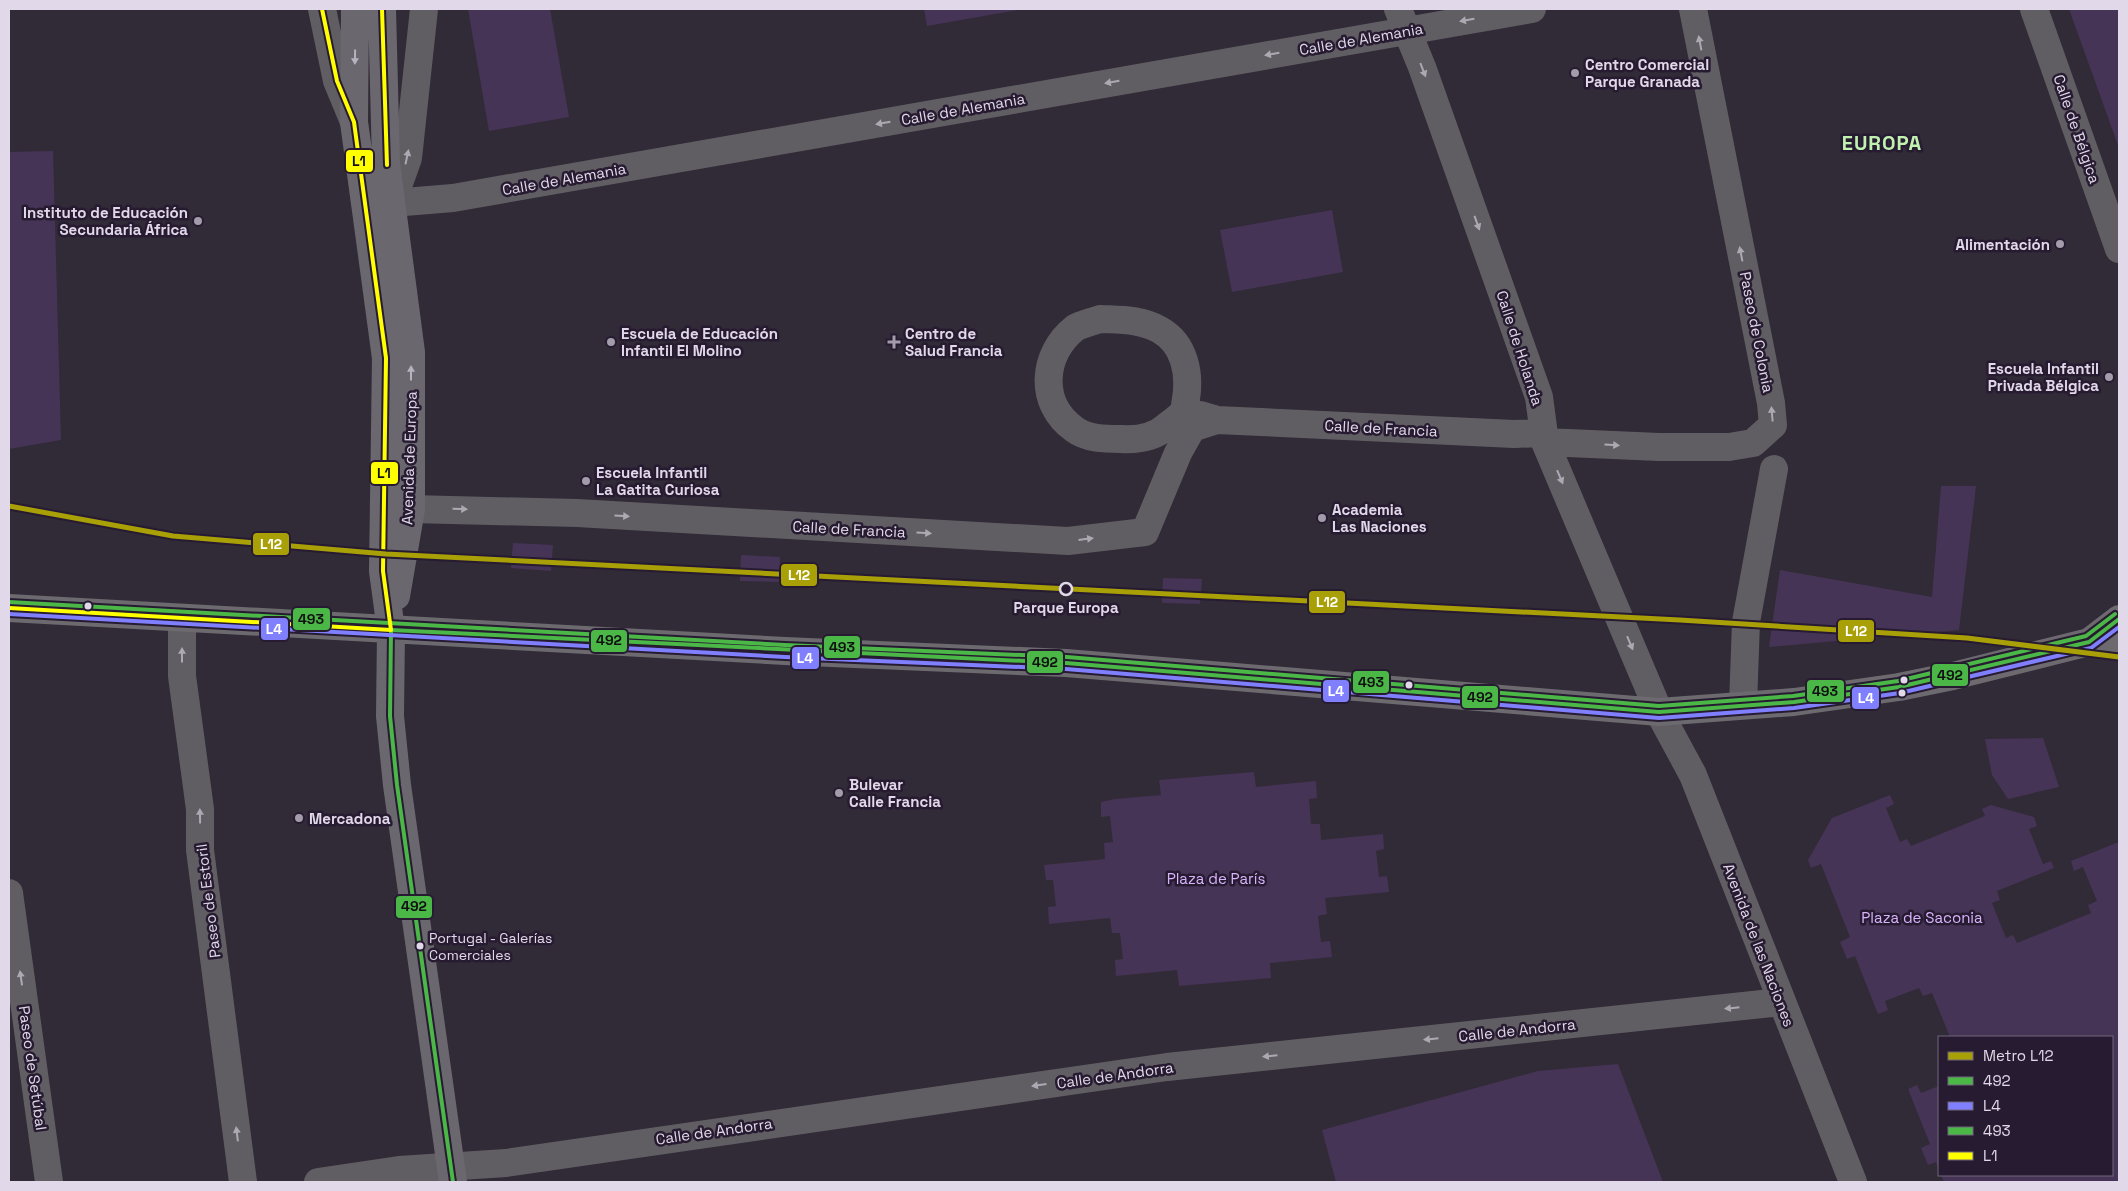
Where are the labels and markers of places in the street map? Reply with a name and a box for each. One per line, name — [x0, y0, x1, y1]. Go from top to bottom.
place label: Centro Comercial Parque Granada — [1585, 55, 1709, 91]
marker: Centro Comercial Parque Granada — [1569, 67, 1581, 79]
place label: Instituto de Educación Secundaria África — [23, 203, 188, 239]
marker: Instituto de Educación Secundaria África — [192, 215, 204, 227]
place label: Alimentación — [1955, 235, 2050, 254]
marker: Alimentación — [2054, 238, 2066, 250]
place label: Escuela de Educación Infantil El Molino — [621, 324, 778, 360]
place label: Centro de Salud Francia — [905, 324, 1003, 360]
marker: Centro de Salud Francia — [887, 335, 901, 349]
marker: Escuela de Educación Infantil El Molino — [605, 336, 617, 348]
place label: Escuela Infantil Privada Bélgica — [1988, 359, 2099, 395]
marker: Escuela Infantil Privada Bélgica — [2103, 371, 2115, 383]
place label: Escuela Infantil La Gatita Curiosa — [596, 463, 720, 499]
marker: Escuela Infantil La Gatita Curiosa — [580, 475, 592, 487]
place label: Academia Las Naciones — [1332, 500, 1427, 536]
marker: Academia Las Naciones — [1316, 512, 1328, 524]
marker: Parque Europa — [1059, 582, 1073, 596]
place label: Parque Europa — [1013, 598, 1119, 617]
unlabelled marker — [83, 601, 93, 611]
unlabelled marker — [1899, 675, 1909, 685]
unlabelled marker — [1404, 680, 1414, 690]
unlabelled marker — [1897, 688, 1907, 698]
place label: Bulevar Calle Francia — [849, 775, 941, 811]
marker: Bulevar Calle Francia — [833, 787, 845, 799]
place label: Mercadona — [309, 809, 391, 828]
marker: Mercadona — [293, 812, 305, 824]
place label: Portugal - Galerías Comerciales — [429, 929, 552, 964]
marker: Portugal - Galerías Comerciales — [415, 941, 425, 951]

